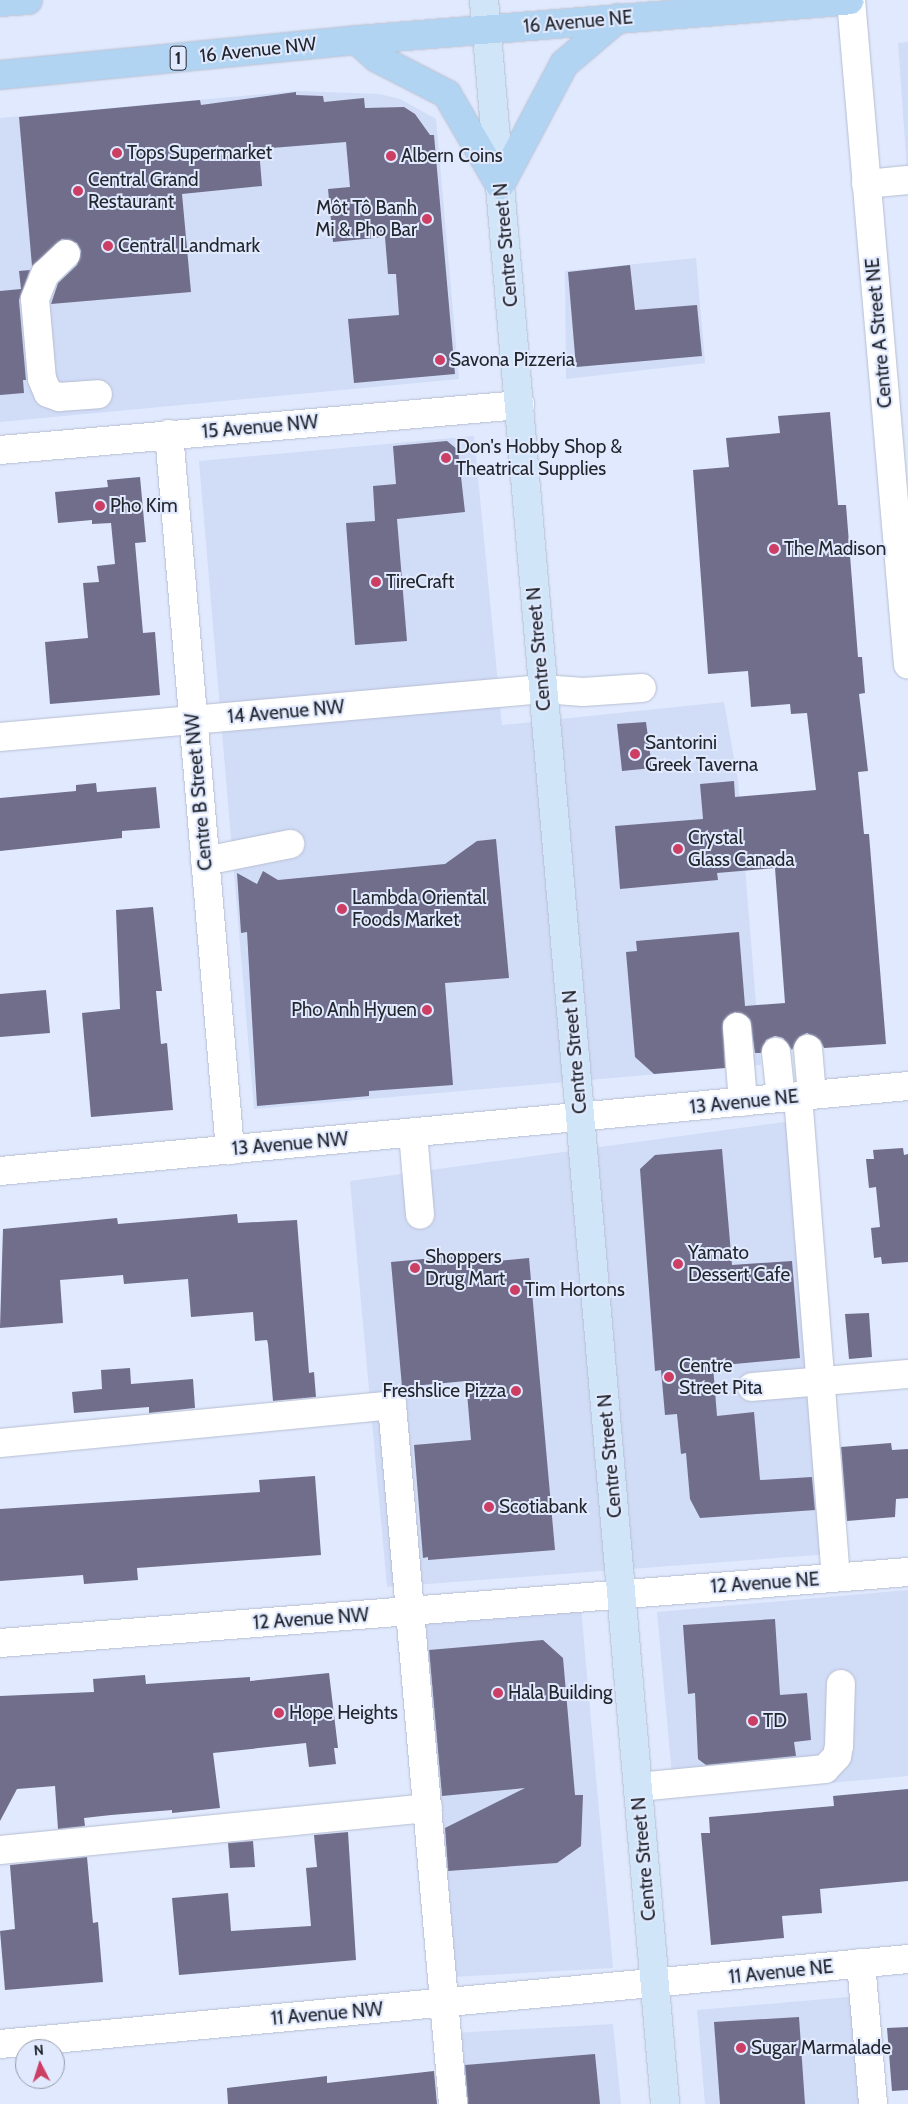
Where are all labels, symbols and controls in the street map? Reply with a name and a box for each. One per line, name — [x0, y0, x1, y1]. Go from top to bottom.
street label: 16 Avenue NE — [522, 6, 634, 38]
street label: 16 Avenue NW — [199, 33, 317, 67]
road number: 1 — [169, 42, 187, 74]
place label: Tops Supermarket — [127, 142, 272, 164]
place label: Albern Coins — [401, 145, 503, 167]
marker: Tops Supermarket — [111, 147, 123, 159]
marker: Albern Coins — [385, 150, 397, 162]
place label: Central Grand Restaurant — [88, 169, 199, 213]
street label: Centre Street N — [489, 182, 523, 308]
marker: Central Grand Restaurant — [72, 185, 84, 197]
place label: Môt Tô Banh Mi & Pho Bar — [315, 197, 417, 241]
marker: Môt Tô Banh Mi & Pho Bar — [421, 213, 433, 225]
place label: Central Landmark — [118, 235, 260, 257]
marker: Central Landmark — [102, 240, 114, 252]
street label: Centre A Street NE — [861, 257, 897, 409]
place label: Savona Pizzeria — [450, 349, 575, 371]
marker: Savona Pizzeria — [434, 354, 446, 366]
street label: 15 Avenue NW — [201, 411, 319, 443]
place label: Don's Hobby Shop & Theatrical Supplies — [456, 436, 622, 480]
marker: Don's Hobby Shop & Theatrical Supplies — [440, 452, 452, 464]
place label: Pho Kim — [110, 495, 178, 517]
marker: Pho Kim — [94, 500, 106, 512]
place label: The Madison — [784, 538, 886, 560]
marker: The Madison — [768, 543, 780, 555]
place label: TireCraft — [386, 571, 455, 593]
marker: TireCraft — [370, 576, 382, 588]
street label: Centre Street N — [522, 586, 556, 712]
street label: 14 Avenue NW — [227, 696, 345, 728]
street label: Centre B Street NW — [181, 712, 217, 872]
place label: Santorini Greek Taverna — [645, 732, 758, 776]
marker: Santorini Greek Taverna — [629, 748, 641, 760]
place label: Crystal Glass Canada — [688, 827, 794, 871]
marker: Crystal Glass Canada — [672, 843, 684, 855]
place label: Lambda Oriental Foods Market — [352, 887, 487, 931]
marker: Lambda Oriental Foods Market — [336, 903, 348, 915]
street label: Centre Street N — [558, 989, 592, 1115]
place label: Pho Anh Hyuen — [291, 999, 417, 1021]
marker: Pho Anh Hyuen — [421, 1004, 433, 1016]
street label: 13 Avenue NE — [689, 1085, 799, 1119]
street label: 13 Avenue NW — [231, 1128, 349, 1160]
place label: Yamato Dessert Cafe — [688, 1242, 790, 1286]
place label: Shoppers Drug Mart — [425, 1246, 505, 1290]
marker: Yamato Dessert Cafe — [672, 1258, 684, 1270]
marker: Shoppers Drug Mart — [409, 1262, 421, 1274]
place label: Tim Hortons — [525, 1279, 625, 1301]
marker: Tim Hortons — [509, 1284, 521, 1296]
place label: Centre Street Pita — [679, 1355, 762, 1399]
marker: Centre Street Pita — [663, 1371, 675, 1383]
place label: Freshslice Pizza — [383, 1380, 506, 1402]
marker: Freshslice Pizza — [510, 1385, 522, 1397]
street label: Centre Street N — [593, 1393, 627, 1519]
place label: Scotiabank — [499, 1496, 587, 1518]
marker: Scotiabank — [483, 1501, 495, 1513]
street label: 12 Avenue NE — [710, 1568, 820, 1598]
street label: 12 Avenue NW — [252, 1604, 370, 1634]
place label: Hala Building — [508, 1682, 612, 1704]
marker: Hala Building — [492, 1687, 504, 1699]
place label: Hope Heights — [289, 1702, 398, 1724]
marker: Hope Heights — [273, 1707, 285, 1719]
place label: TD — [763, 1710, 787, 1732]
marker: TD — [747, 1715, 759, 1727]
street label: Centre Street N — [627, 1796, 661, 1922]
street label: 11 Avenue NE — [728, 1955, 834, 1989]
street label: 11 Avenue NW — [270, 1998, 384, 2030]
place label: Sugar Marmalade — [751, 2037, 891, 2059]
north arrow — [15, 2039, 65, 2089]
text: N — [33, 2041, 44, 2059]
marker: Sugar Marmalade — [735, 2042, 747, 2054]

